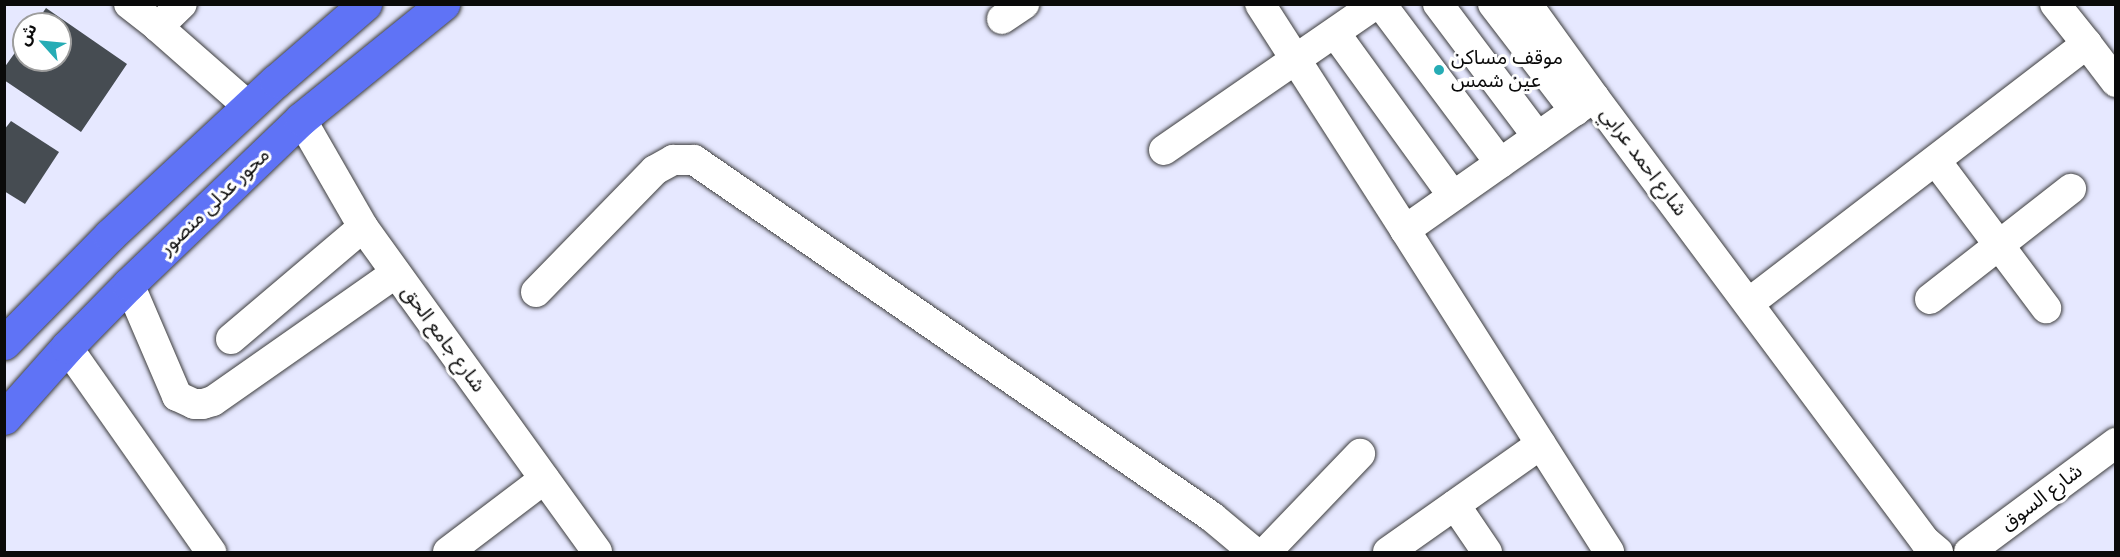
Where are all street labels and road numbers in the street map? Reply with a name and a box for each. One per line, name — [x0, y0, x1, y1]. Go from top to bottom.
street label: شارع احمد عرابي — [1594, 103, 1692, 221]
street label: محور عدلى منصور — [155, 143, 275, 261]
street label: شارع جامع الحق — [396, 281, 490, 397]
street label: شارع السوق — [1996, 460, 2088, 536]

